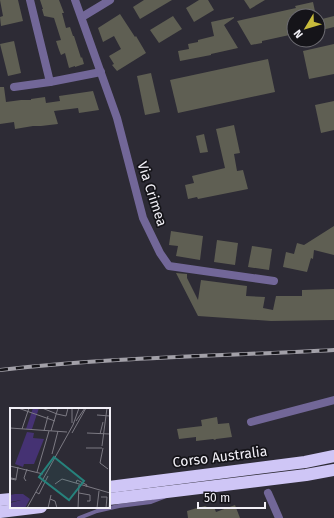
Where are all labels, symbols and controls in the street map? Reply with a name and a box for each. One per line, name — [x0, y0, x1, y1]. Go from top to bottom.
north arrow — [286, 8, 326, 48]
text: N — [291, 27, 306, 41]
street label: Via Crimea — [134, 159, 170, 229]
inset map — [10, 408, 110, 508]
street label: Corso Australia — [172, 443, 268, 471]
scale bar — [198, 484, 265, 510]
text: 50 m — [204, 491, 230, 505]

